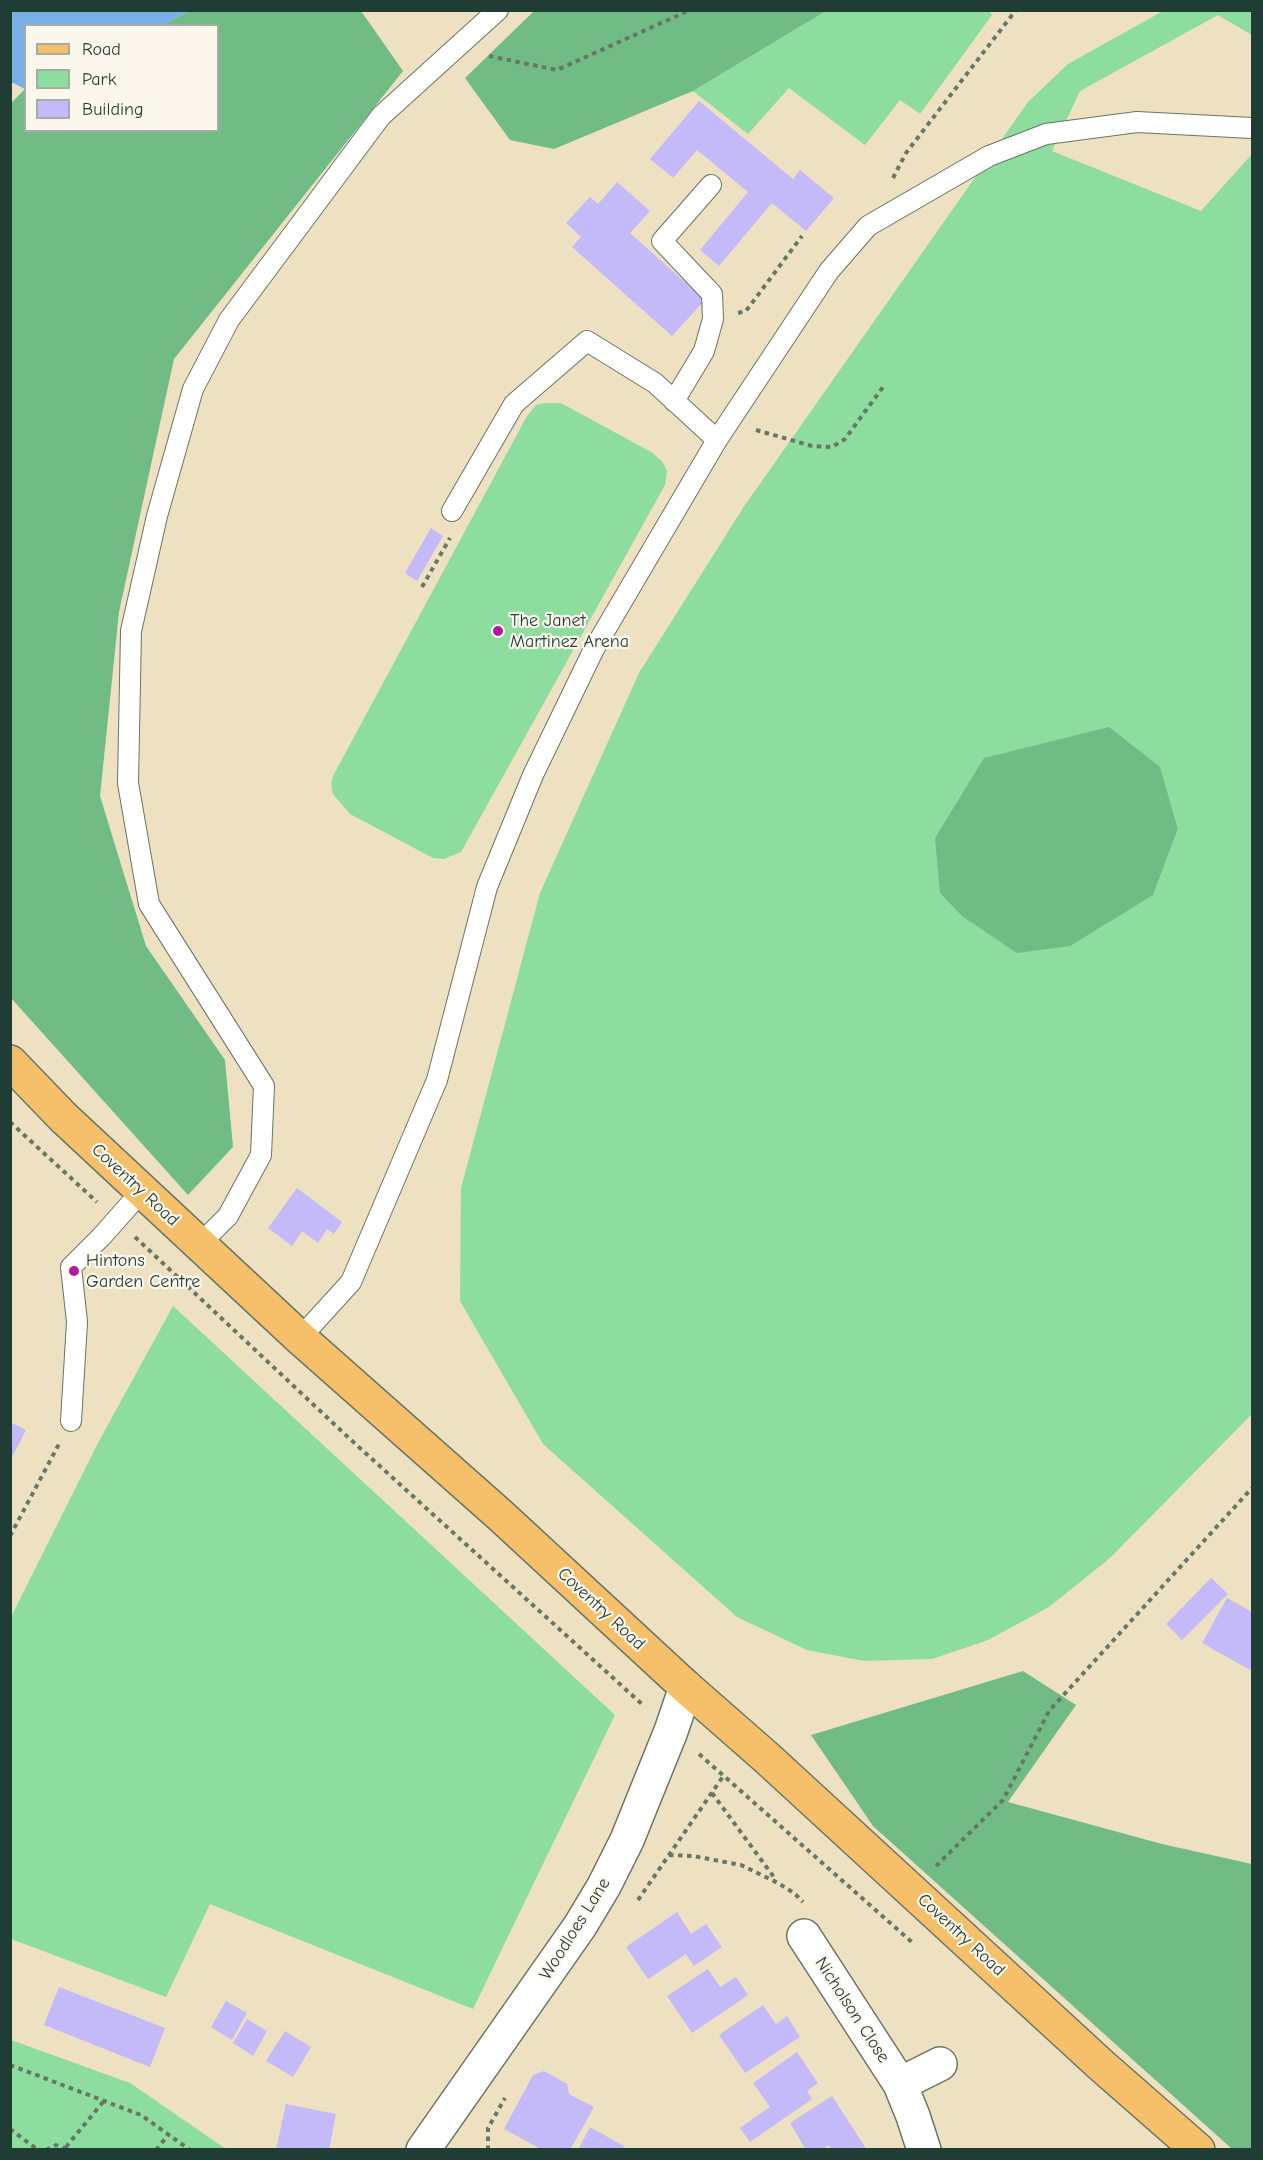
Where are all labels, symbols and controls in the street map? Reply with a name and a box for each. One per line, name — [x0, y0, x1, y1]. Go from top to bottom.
legend — [24, 24, 219, 132]
text: Road — [82, 39, 121, 60]
text: Park — [82, 69, 116, 90]
text: Building — [82, 99, 144, 120]
place label: The Janet Martinez Arena — [510, 610, 629, 652]
marker: The Janet Martinez Arena — [491, 624, 505, 638]
street label: Coventry Road — [87, 1139, 183, 1231]
place label: Hintons Garden Centre — [86, 1250, 200, 1292]
marker: Hintons Garden Centre — [67, 1264, 81, 1278]
street label: Coventry Road — [553, 1563, 649, 1655]
street label: Woodloes Lane — [535, 1874, 615, 1984]
street label: Coventry Road — [913, 1889, 1009, 1981]
street label: Nicholson Close — [810, 1953, 894, 2067]

